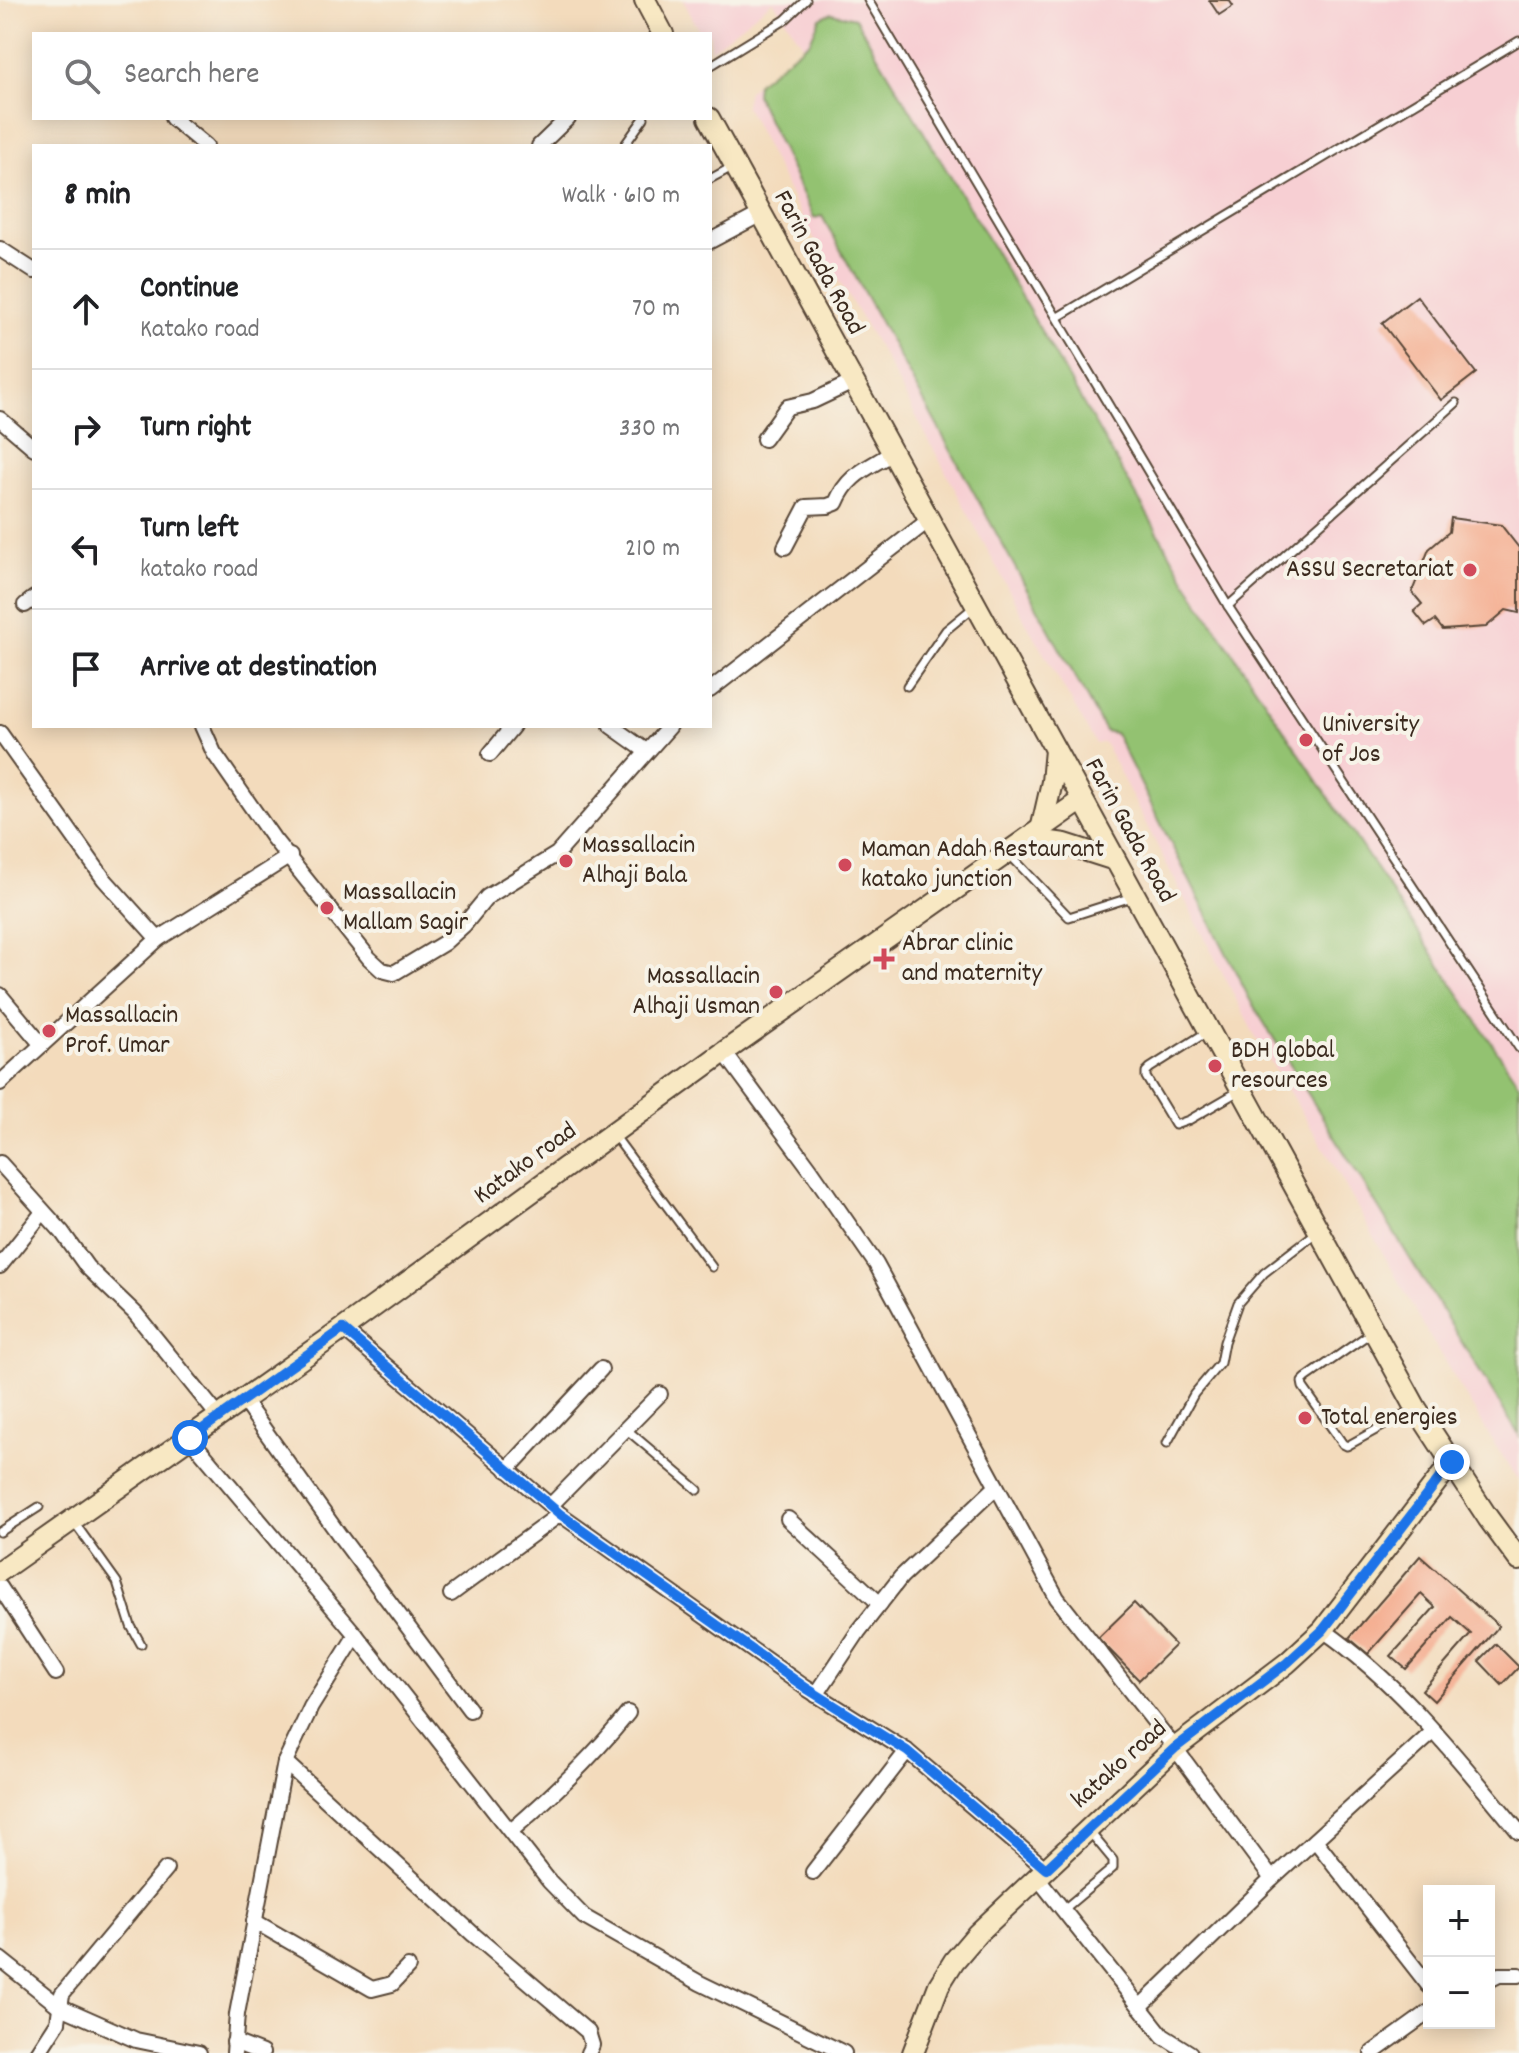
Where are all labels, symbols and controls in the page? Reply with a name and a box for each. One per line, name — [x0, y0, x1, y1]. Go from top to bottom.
search box — [32, 32, 712, 120]
icon: search — [60, 54, 104, 98]
text: Search here — [124, 55, 260, 98]
text: 8 min — [64, 172, 131, 221]
text: Walk · 610 m — [562, 178, 680, 215]
street label: Farin Gada Road — [763, 184, 873, 342]
text: Continue — [140, 269, 239, 312]
icon: ahead — [64, 287, 108, 331]
text: 70 m — [632, 291, 680, 328]
text: Katako road — [140, 312, 260, 349]
icon: right — [64, 407, 108, 451]
text: Turn right — [140, 408, 251, 451]
text: 330 m — [619, 411, 680, 448]
text: Turn left — [140, 509, 239, 552]
icon: left — [64, 527, 108, 571]
text: 210 m — [625, 531, 680, 568]
text: katako road — [140, 552, 258, 589]
place label: ASSU Secretariat — [1286, 552, 1454, 589]
marker: ASSU Secretariat — [1461, 561, 1479, 579]
icon: arrive — [64, 647, 108, 691]
text: Arrive at destination — [140, 648, 377, 691]
place label: University of Jos — [1322, 707, 1420, 774]
marker: University of Jos — [1297, 731, 1315, 749]
street label: Farin Gada Road — [1074, 752, 1184, 910]
place label: Massallacin Alhaji Bala — [582, 828, 695, 895]
place label: Maman Adah Restaurant katako junction — [861, 832, 1105, 899]
marker: Massallacin Alhaji Bala — [557, 852, 575, 870]
marker: Maman Adah Restaurant katako junction — [836, 856, 854, 874]
place label: Massallacin Mallam Sagir — [343, 875, 469, 942]
marker: Massallacin Mallam Sagir — [318, 899, 336, 917]
place label: Abrar clinic and maternity — [902, 926, 1042, 993]
marker: Abrar clinic and maternity — [873, 948, 895, 970]
place label: Massallacin Alhaji Usman — [632, 959, 760, 1026]
marker: Massallacin Alhaji Usman — [767, 983, 785, 1001]
place label: Massallacin Prof. Umar — [65, 998, 178, 1065]
marker: Massallacin Prof. Umar — [40, 1022, 58, 1040]
place label: BDH global resources — [1231, 1033, 1335, 1100]
marker: BDH global resources — [1206, 1057, 1224, 1075]
street label: Katako road — [467, 1114, 585, 1214]
place label: Total energies — [1321, 1400, 1458, 1437]
marker: Total energies — [1296, 1409, 1314, 1427]
route start — [172, 1420, 208, 1456]
route end — [1434, 1444, 1470, 1480]
street label: katako road — [1064, 1712, 1176, 1818]
map controls — [1423, 1885, 1495, 2029]
button: + — [1423, 1885, 1495, 1957]
button: − — [1423, 1957, 1495, 2029]

